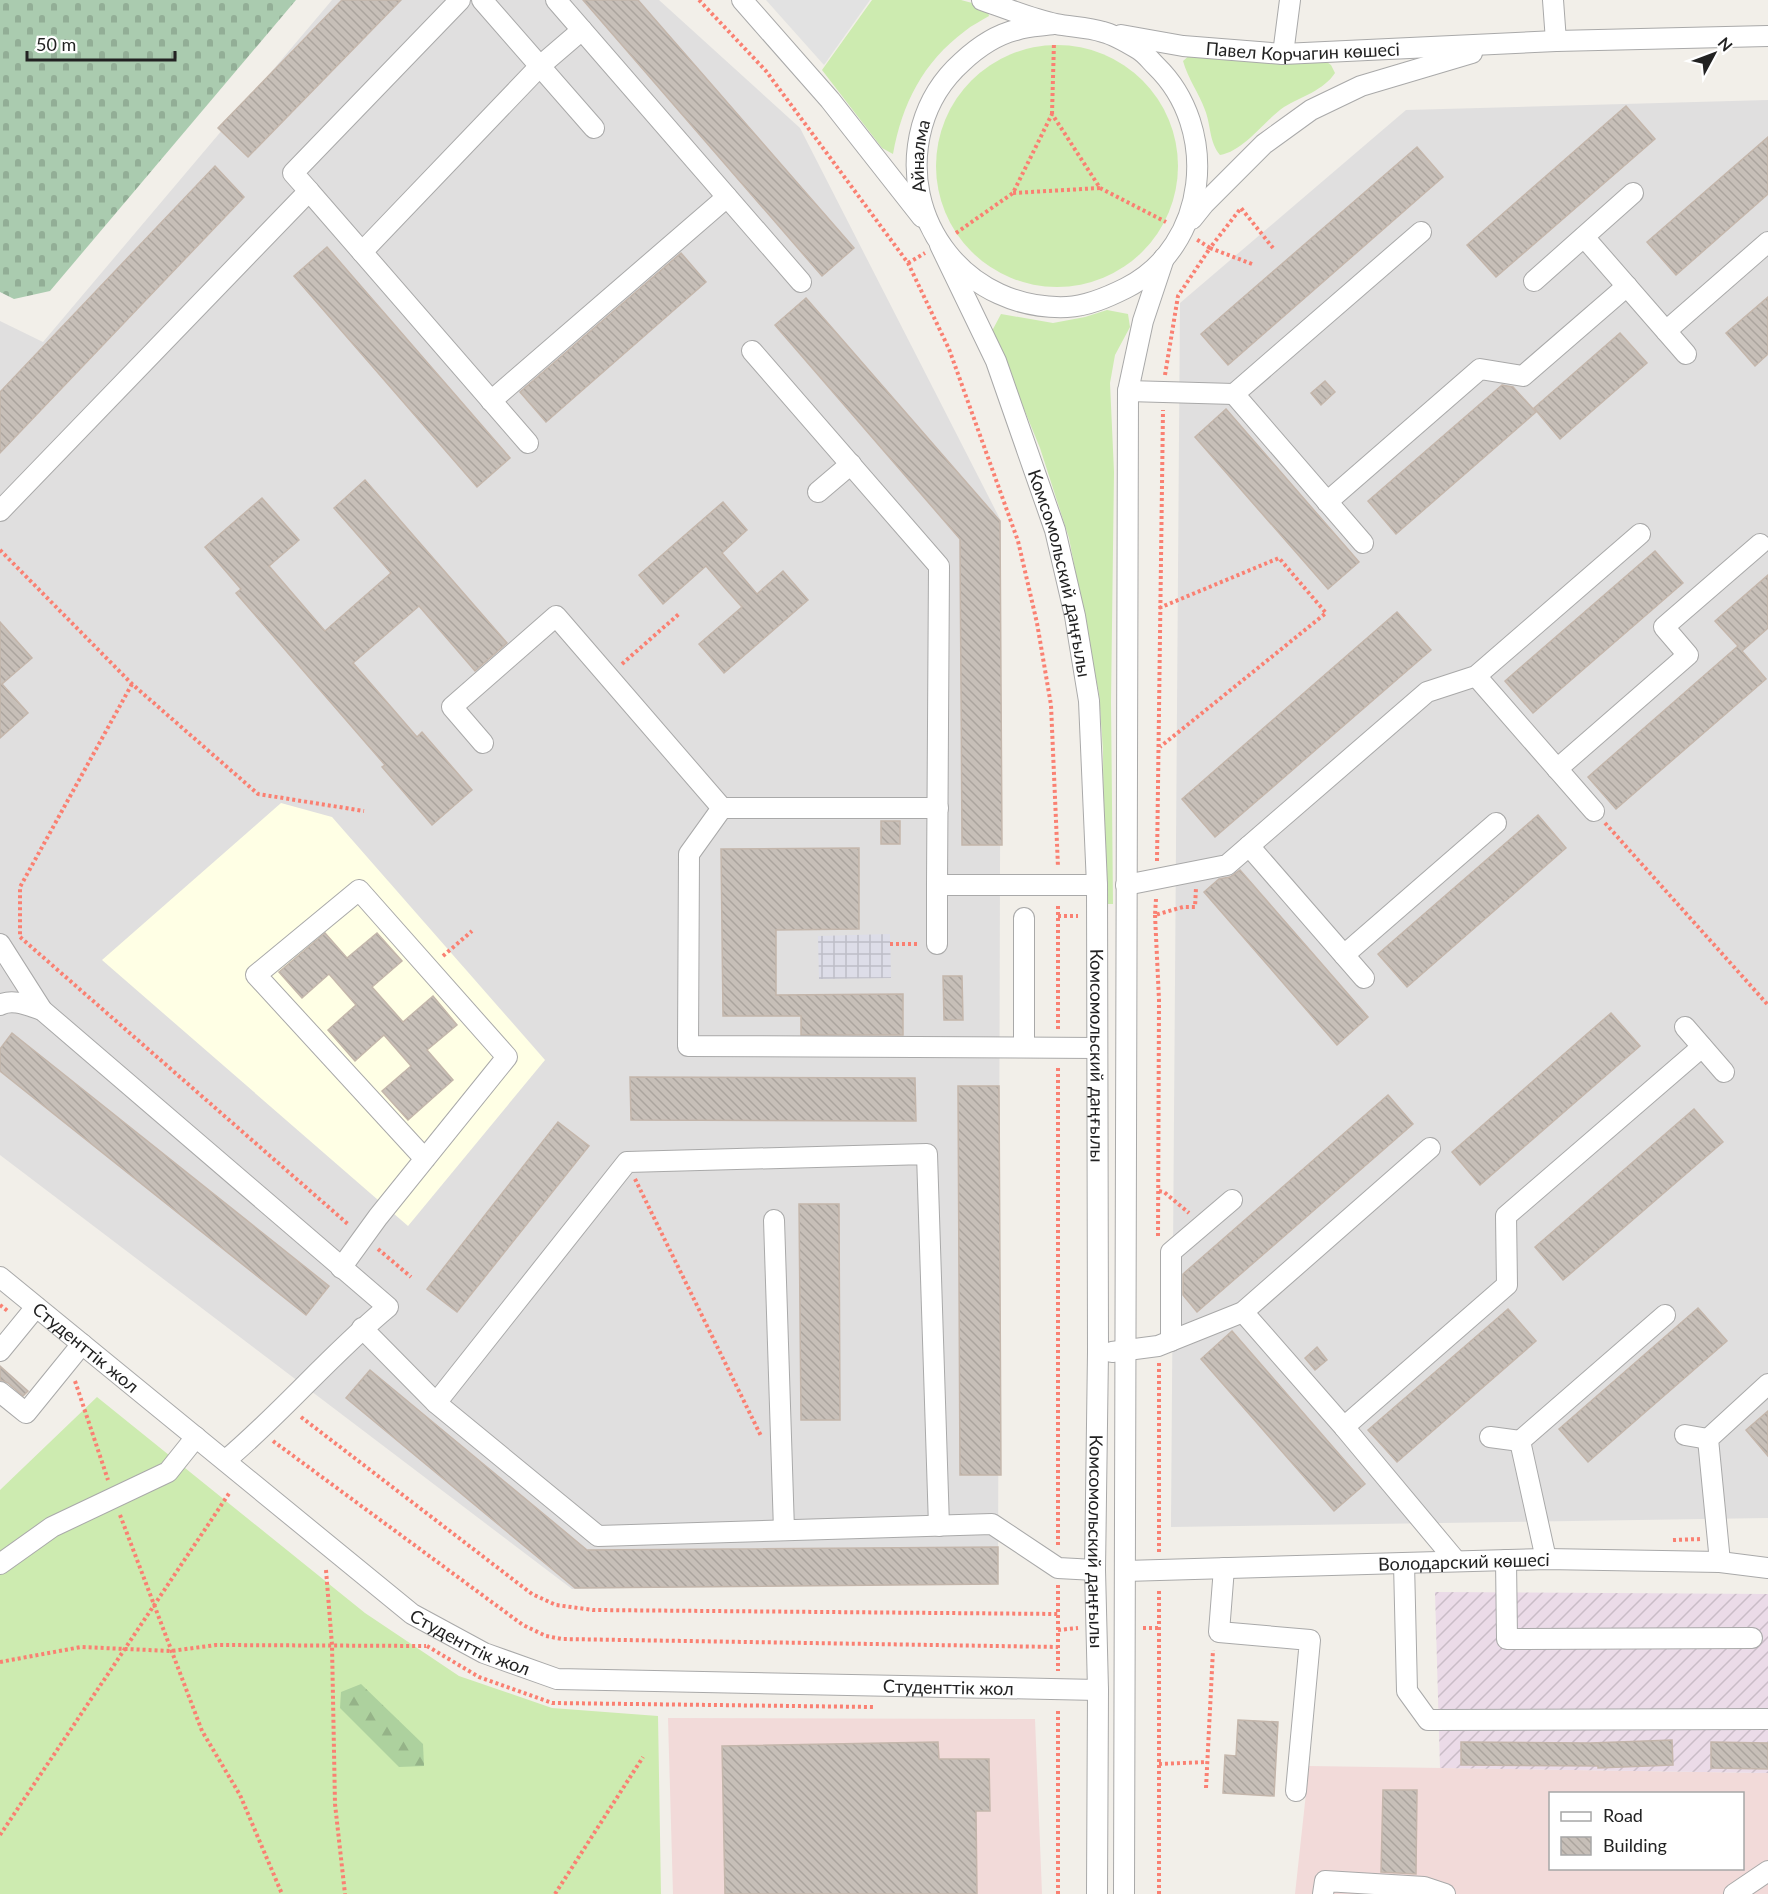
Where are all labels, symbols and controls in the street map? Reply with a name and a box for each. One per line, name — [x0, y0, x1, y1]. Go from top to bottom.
scale bar — [27, 24, 176, 62]
north arrow — [1684, 24, 1744, 84]
text: 50 m — [36, 33, 76, 55]
text: N — [1714, 33, 1737, 55]
street label: Павел Корчагин көшесі — [1205, 37, 1400, 65]
street label: Айналма — [906, 117, 934, 194]
street label: Комсомольский даңғылы — [1024, 466, 1096, 679]
street label: Комсомольский даңғылы — [1086, 949, 1109, 1162]
street label: Студенттік жол — [28, 1297, 143, 1397]
street label: Комсомольский даңғылы — [1084, 1435, 1108, 1649]
street label: Володарский көшесі — [1378, 1548, 1550, 1575]
street label: Студенттік жол — [406, 1604, 533, 1680]
street label: Студенттік жол — [883, 1675, 1014, 1699]
legend — [1549, 1792, 1744, 1870]
text: Road — [1603, 1804, 1643, 1826]
text: Building — [1603, 1834, 1667, 1856]

